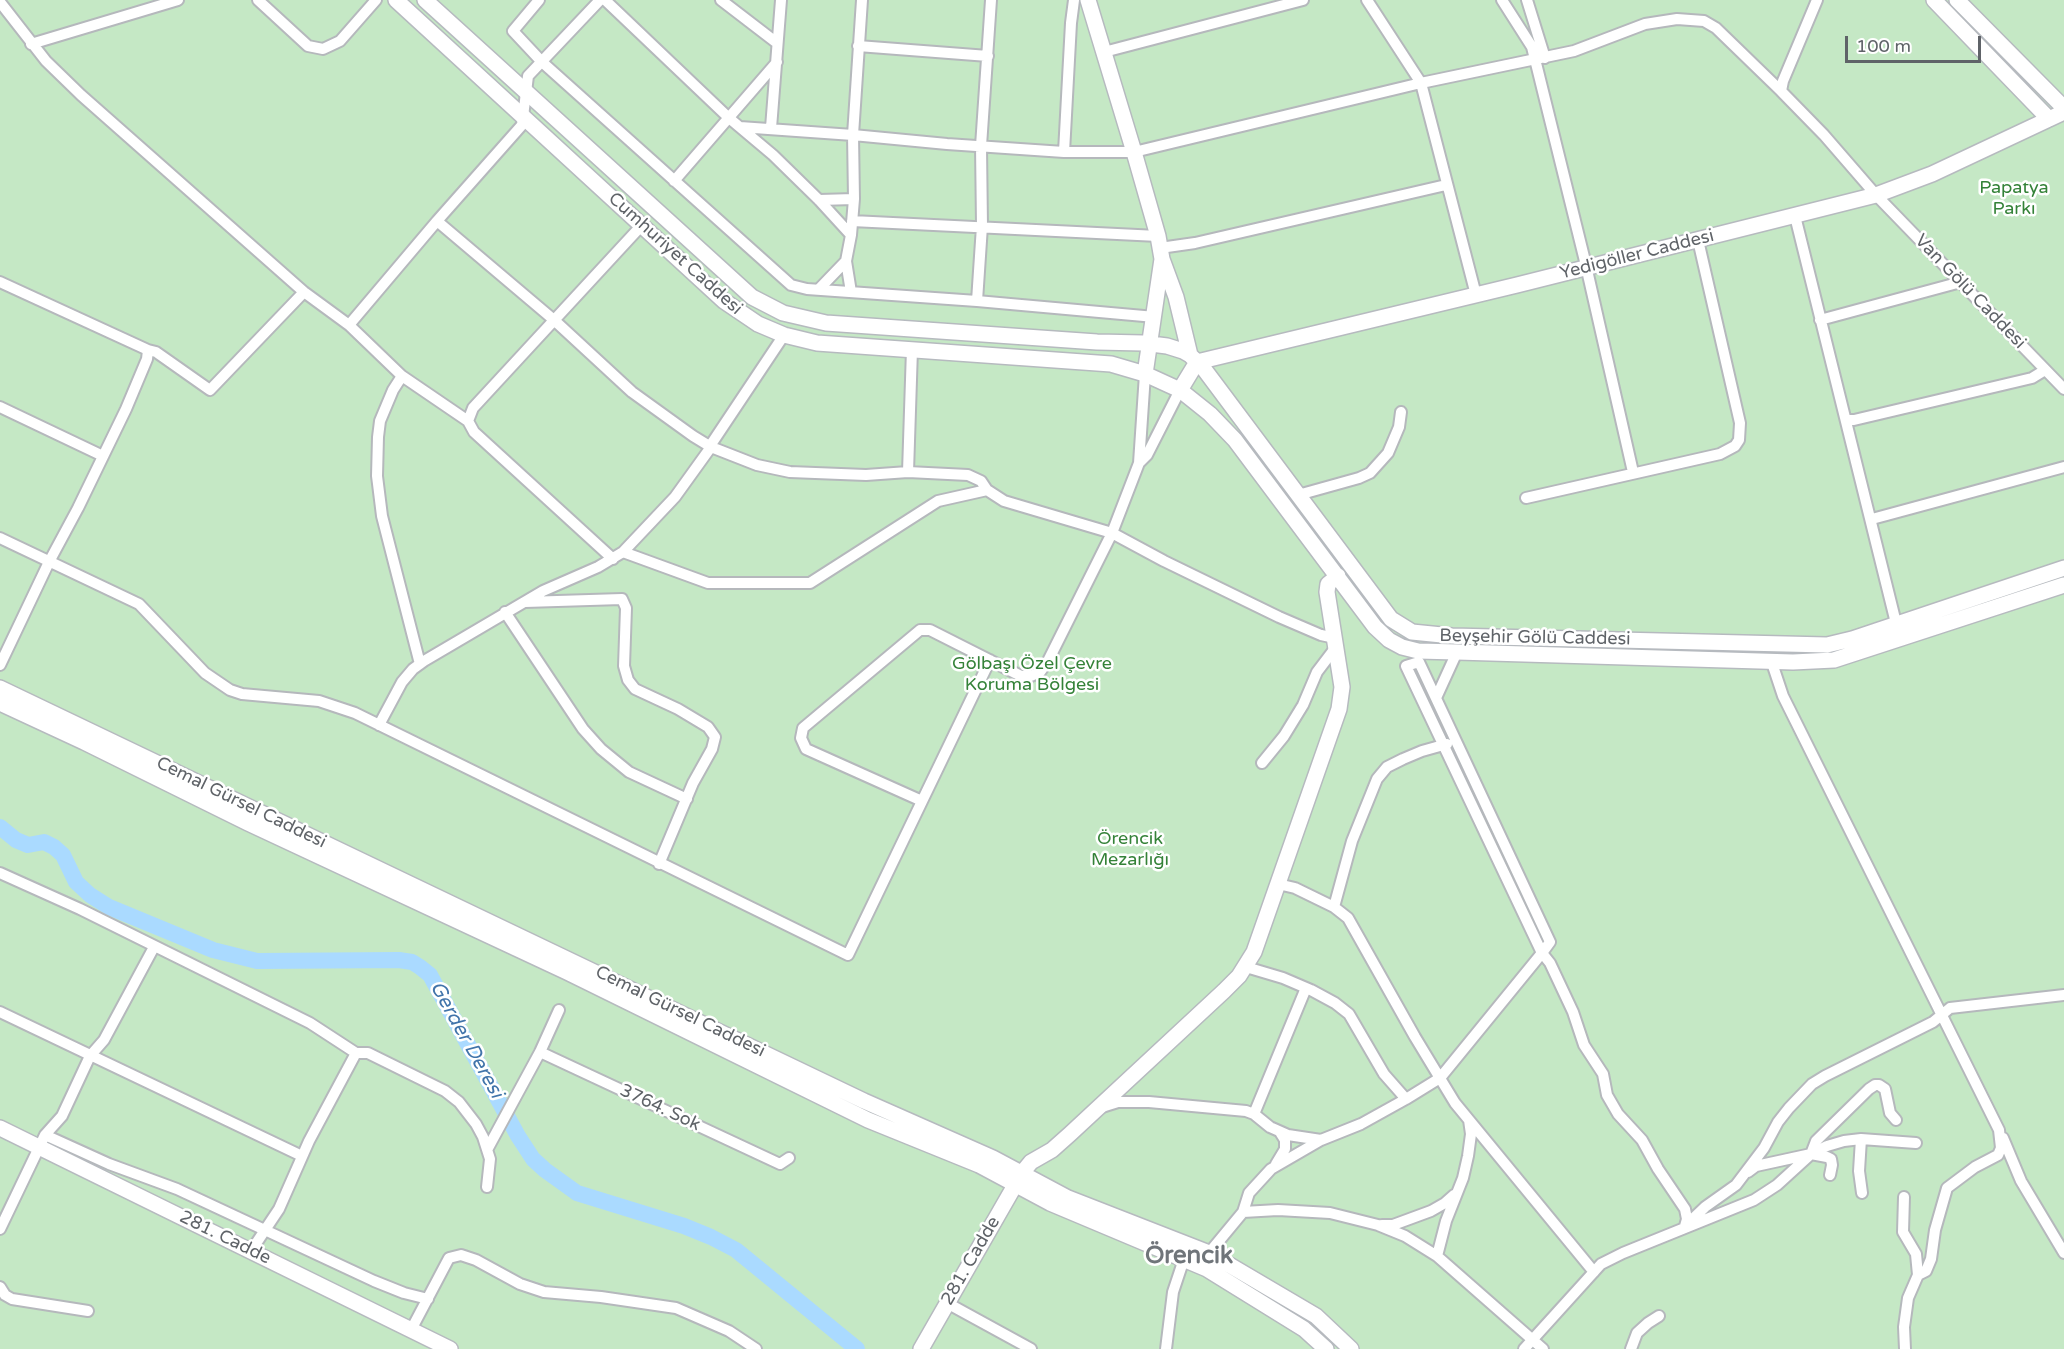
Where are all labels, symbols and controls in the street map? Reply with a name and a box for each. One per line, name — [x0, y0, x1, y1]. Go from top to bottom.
scale bar — [1848, 24, 1984, 62]
text: 100 m — [1856, 35, 1911, 57]
park label: Papatya Parkı — [1979, 177, 2049, 219]
street label: Cumhuriyet Caddesi — [604, 188, 746, 320]
street label: Yedigöller Caddesi — [1558, 225, 1716, 285]
street label: Van Gölü Caddesi — [1910, 230, 2030, 354]
street label: Beyşehir Gölü Caddesi — [1439, 626, 1631, 650]
park label: Gölbaşı Özel Çevre Koruma Bölgesi — [952, 653, 1112, 696]
street label: Cemal Gürsel Caddesi — [153, 752, 329, 854]
park label: Örencik Mezarlığı — [1091, 828, 1169, 870]
street label: Cemal Gürsel Caddesi — [592, 961, 768, 1063]
water label: Gerder Deresi — [424, 977, 508, 1103]
street label: 3764. Sok — [616, 1080, 704, 1136]
street label: 281. Cadde — [176, 1207, 274, 1269]
street label: 281. Cadde — [937, 1213, 1005, 1309]
district label: Örencik — [1145, 1243, 1233, 1271]

